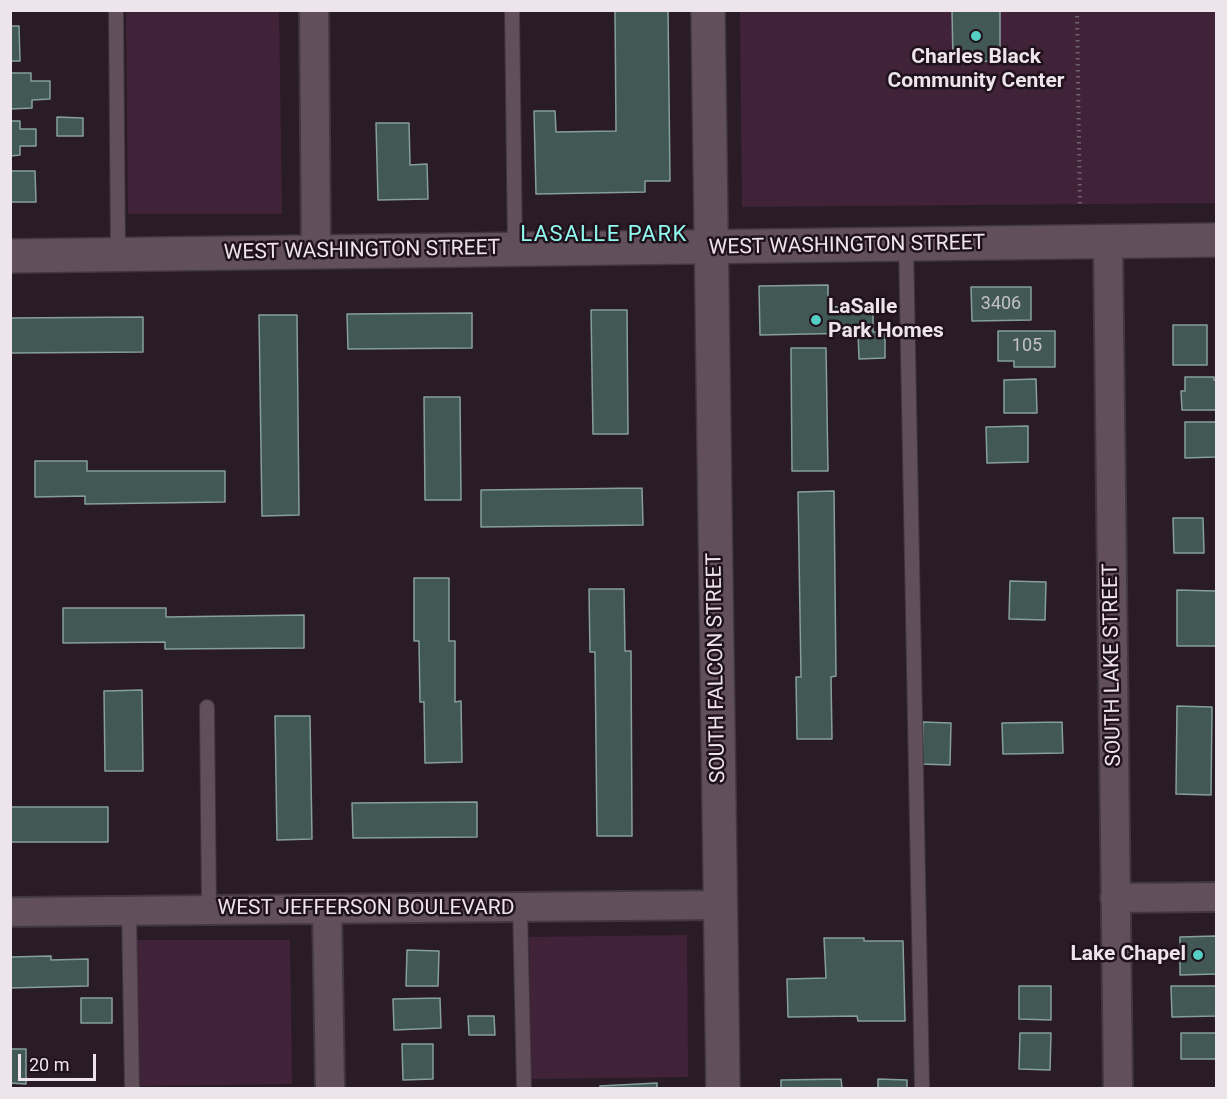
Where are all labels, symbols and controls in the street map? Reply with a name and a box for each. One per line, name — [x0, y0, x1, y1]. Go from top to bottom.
marker: Charles Black Community Center — [969, 29, 983, 43]
place label: Charles Black Community Center — [888, 45, 1064, 95]
district label: LASALLE PARK — [520, 222, 688, 248]
street label: WEST WASHINGTON STREET — [709, 231, 985, 261]
street label: WEST WASHINGTON STREET — [224, 236, 500, 266]
house number: 3406 — [981, 293, 1021, 315]
place label: LaSalle Park Homes — [828, 295, 944, 345]
marker: LaSalle Park Homes — [809, 313, 823, 327]
house number: 105 — [1012, 335, 1042, 357]
street label: SOUTH FALCON STREET — [702, 553, 732, 783]
street label: SOUTH LAKE STREET — [1099, 563, 1127, 767]
street label: WEST JEFFERSON BOULEVARD — [218, 896, 514, 922]
place label: Lake Chapel — [1070, 942, 1186, 968]
marker: Lake Chapel — [1191, 948, 1205, 962]
scale bar — [21, 1042, 99, 1080]
text: 20 m — [29, 1054, 69, 1075]

